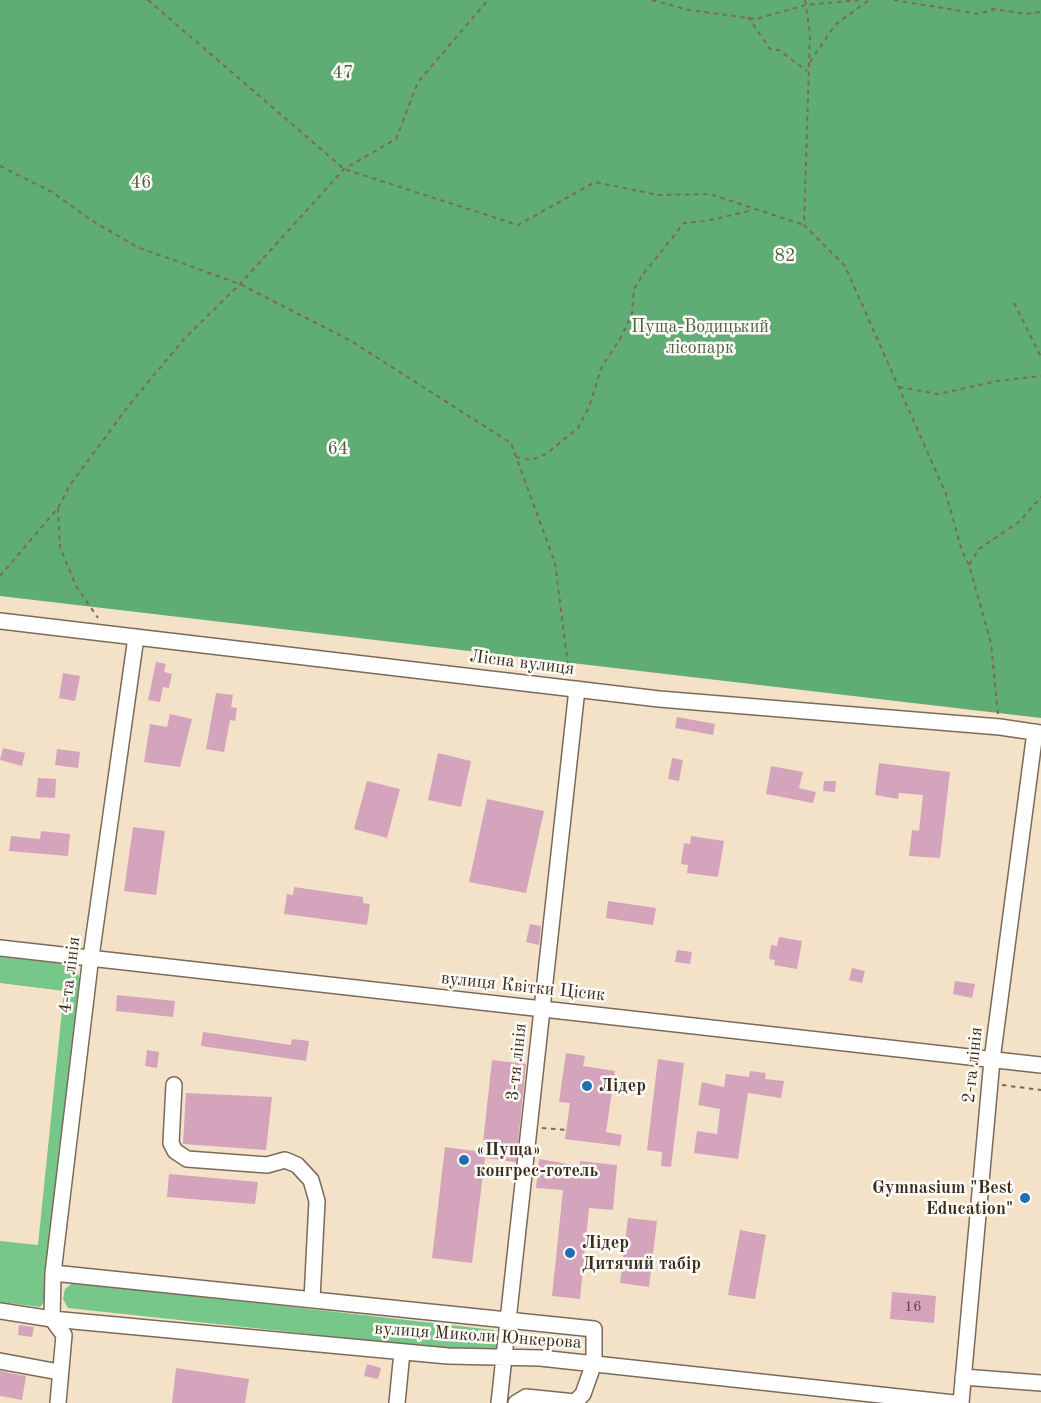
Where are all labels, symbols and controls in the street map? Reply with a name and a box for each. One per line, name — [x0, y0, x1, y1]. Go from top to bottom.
park label: 47 — [333, 62, 353, 84]
park label: 46 — [131, 172, 151, 194]
park label: 82 — [775, 245, 795, 267]
park label: Пуща-Водицький лісопарк — [631, 316, 769, 358]
park label: 64 — [328, 438, 348, 460]
street label: Лісна вулиця — [468, 646, 576, 680]
street label: 4-та лінія — [55, 935, 85, 1015]
street label: вулиця Квітки Цісик — [440, 968, 606, 1006]
street label: 3-тя лінія — [502, 1022, 532, 1102]
street label: 2-га лінія — [958, 1026, 988, 1104]
place label: Лідер — [599, 1075, 646, 1097]
marker: Лідер — [580, 1079, 594, 1093]
place label: «Пуща» конгрес-готель — [476, 1139, 598, 1182]
marker: «Пуща» конгрес-готель — [457, 1153, 471, 1167]
place label: Gymnasium "Best Education" — [872, 1177, 1013, 1220]
marker: Gymnasium "Best Education" — [1018, 1191, 1032, 1205]
place label: Лідер Дитячий табір — [582, 1232, 701, 1274]
marker: Лідер Дитячий табір — [563, 1246, 577, 1260]
house number: 16 — [904, 1298, 922, 1316]
street label: вулиця Миколи Юнкерова — [374, 1318, 582, 1354]

